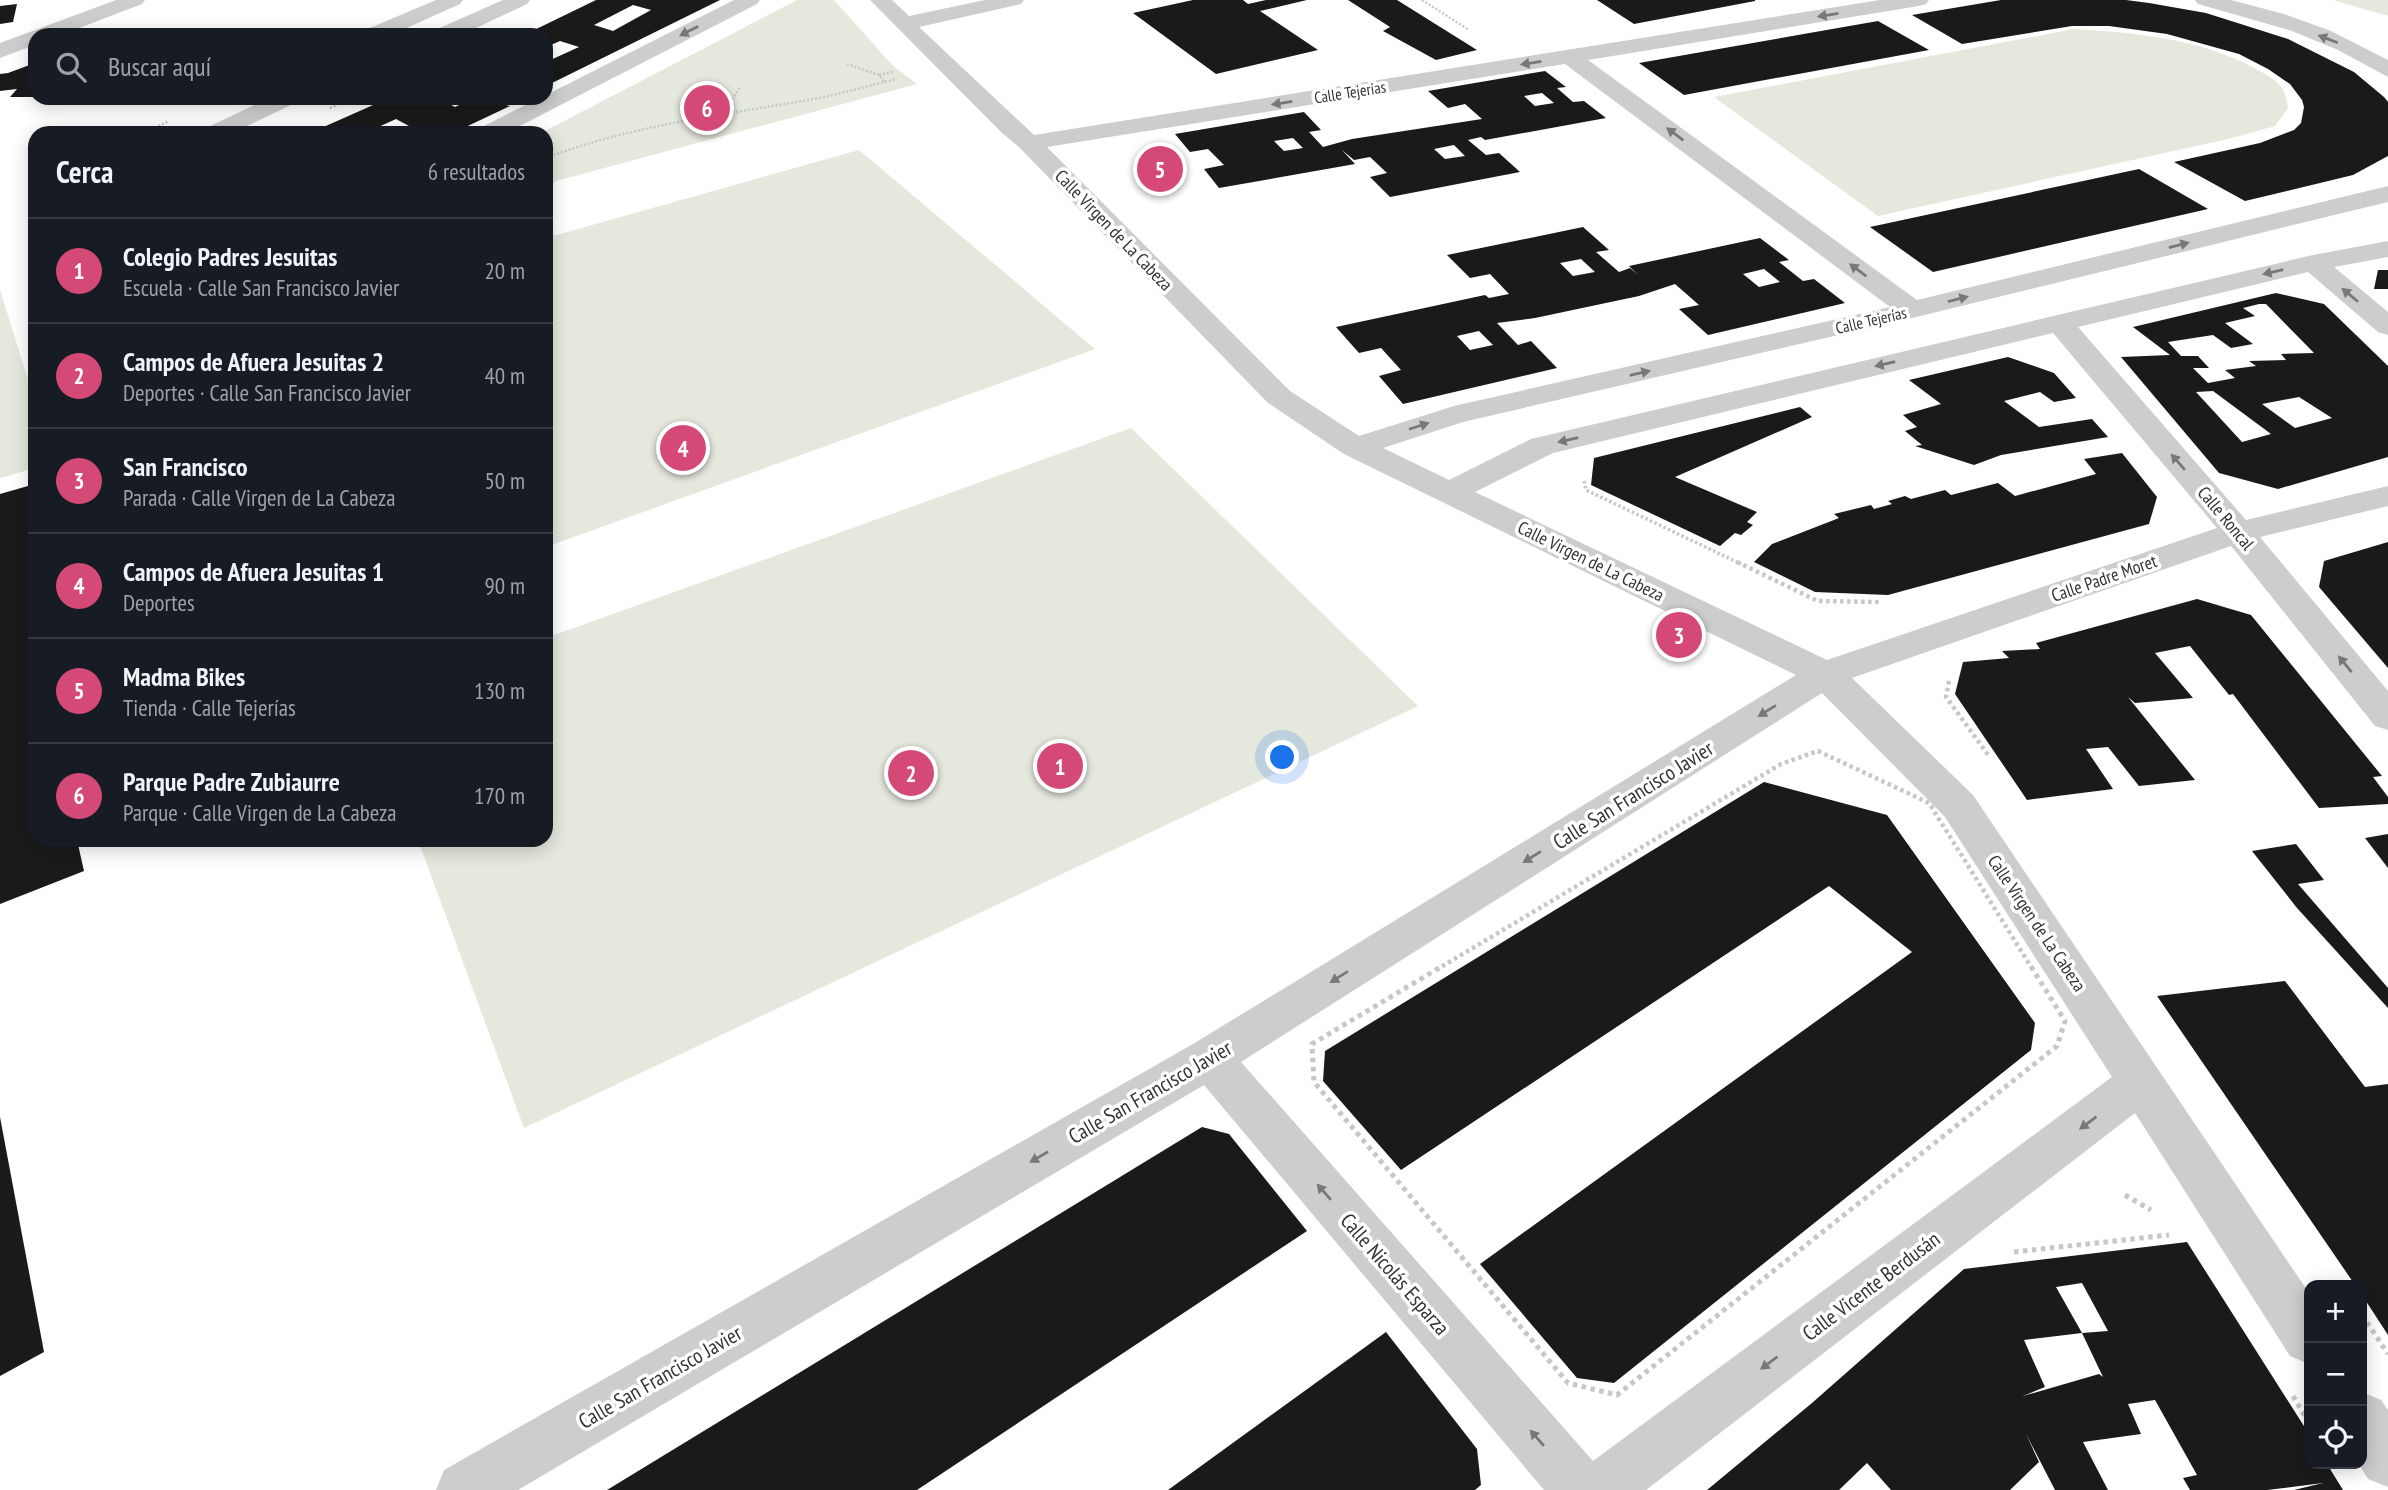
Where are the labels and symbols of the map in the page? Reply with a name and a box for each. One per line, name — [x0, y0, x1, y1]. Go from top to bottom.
one-way arrow — [1817, 10, 1839, 21]
one-way arrow — [679, 25, 699, 36]
one-way arrow — [2317, 33, 2338, 44]
one-way arrow — [1519, 58, 1541, 69]
street label: Calle Tejerías — [1313, 76, 1387, 108]
pin: 6 — [684, 82, 730, 134]
one-way arrow — [1271, 98, 1293, 109]
one-way arrow — [1666, 128, 1684, 142]
pin: 5 — [1137, 143, 1183, 195]
street label: Calle Virgen de La Cabeza — [1050, 165, 1178, 295]
one-way arrow — [2168, 239, 2190, 250]
one-way arrow — [1849, 262, 1867, 277]
one-way arrow — [2262, 267, 2284, 278]
one-way arrow — [2342, 288, 2359, 303]
one-way arrow — [1947, 293, 1969, 304]
street label: Calle Tejerías — [1833, 302, 1909, 338]
one-way arrow — [1874, 359, 1896, 370]
one-way arrow — [1630, 367, 1652, 378]
one-way arrow — [1409, 420, 1430, 431]
pin: 4 — [660, 422, 706, 474]
one-way arrow — [1557, 435, 1579, 446]
one-way arrow — [2170, 453, 2186, 471]
street label: Calle Roncal — [2193, 481, 2260, 555]
street label: Calle Virgen de La Cabeza — [1514, 516, 1668, 606]
street label: Calle Padre Moret — [2048, 549, 2160, 607]
pin: 3 — [1656, 609, 1702, 661]
one-way arrow — [2338, 656, 2353, 673]
one-way arrow — [1757, 704, 1777, 717]
street label: Calle San Francisco Javier — [1548, 735, 1718, 855]
pin: 1 — [1037, 740, 1083, 792]
your location — [1265, 740, 1299, 774]
pin: 2 — [888, 747, 934, 799]
street label: Calle Virgen de La Cabeza — [1983, 850, 2091, 996]
one-way arrow — [1523, 851, 1542, 864]
one-way arrow — [1329, 971, 1349, 984]
street label: Calle San Francisco Javier — [1064, 1034, 1237, 1150]
one-way arrow — [2079, 1115, 2097, 1130]
one-way arrow — [1029, 1151, 1048, 1163]
one-way arrow — [1317, 1183, 1332, 1200]
street label: Calle Nicolás Esparza — [1335, 1207, 1455, 1341]
street label: Calle Vicente Berdusán — [1797, 1225, 1945, 1347]
street label: Calle San Francisco Javier — [574, 1319, 747, 1435]
one-way arrow — [1760, 1355, 1778, 1369]
one-way arrow — [1530, 1430, 1545, 1447]

